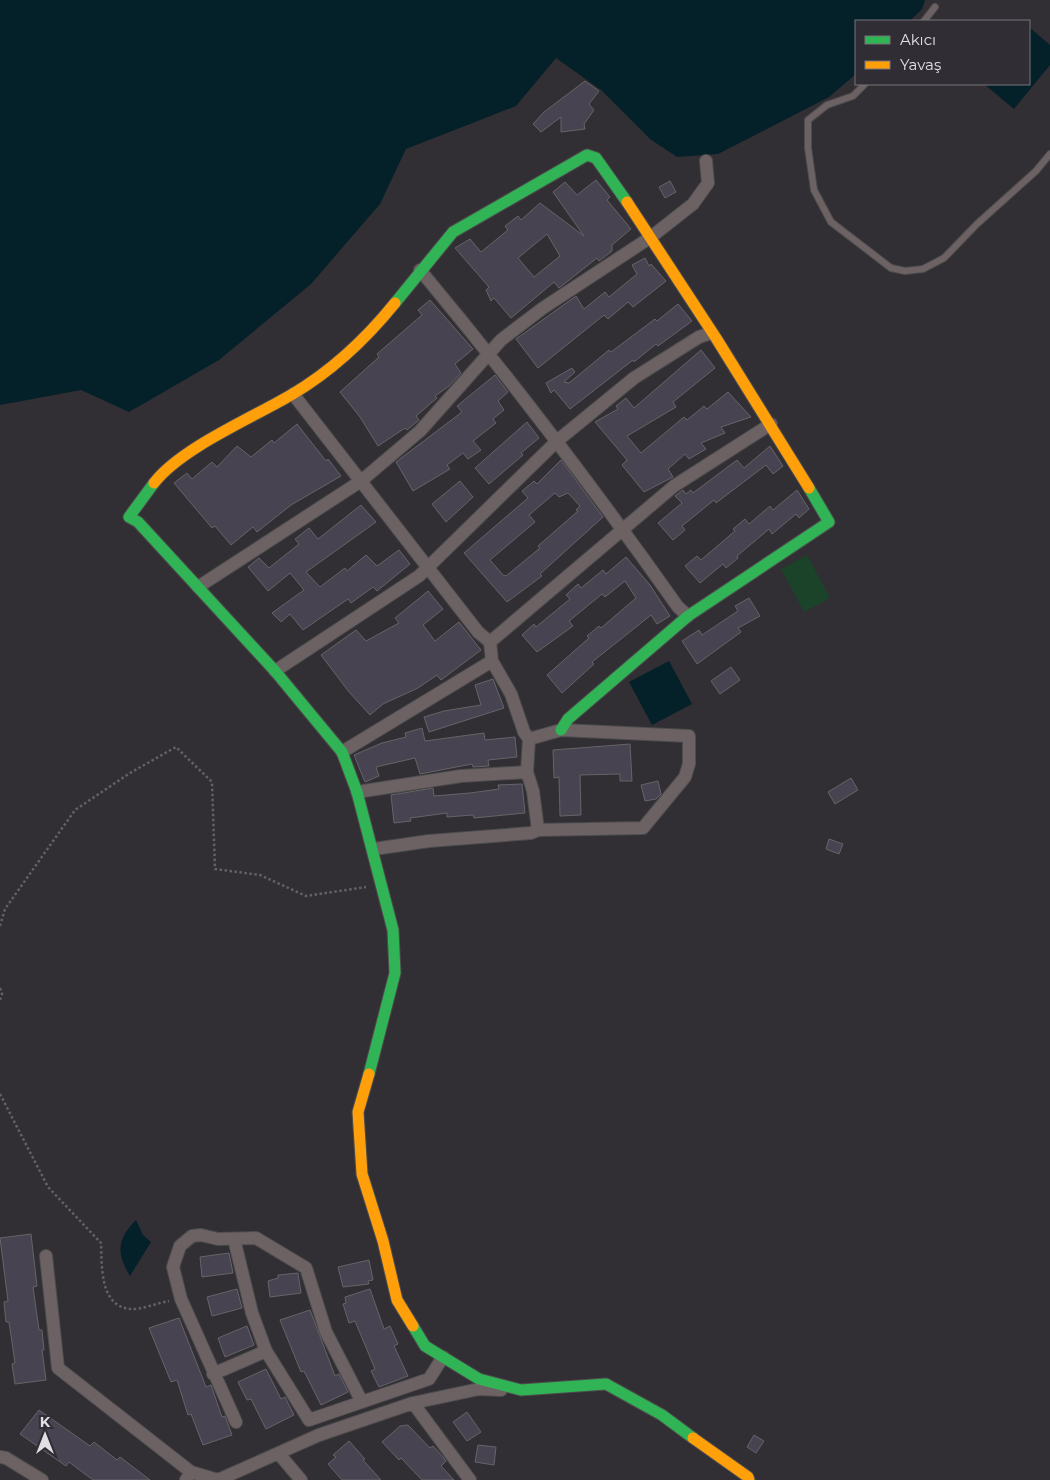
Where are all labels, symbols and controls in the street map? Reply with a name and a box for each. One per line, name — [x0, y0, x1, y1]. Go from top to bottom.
legend — [855, 20, 1030, 85]
text: Akıcı — [900, 30, 936, 49]
text: Yavaş — [900, 55, 941, 74]
north arrow — [20, 1410, 70, 1460]
text: K — [40, 1413, 51, 1431]

